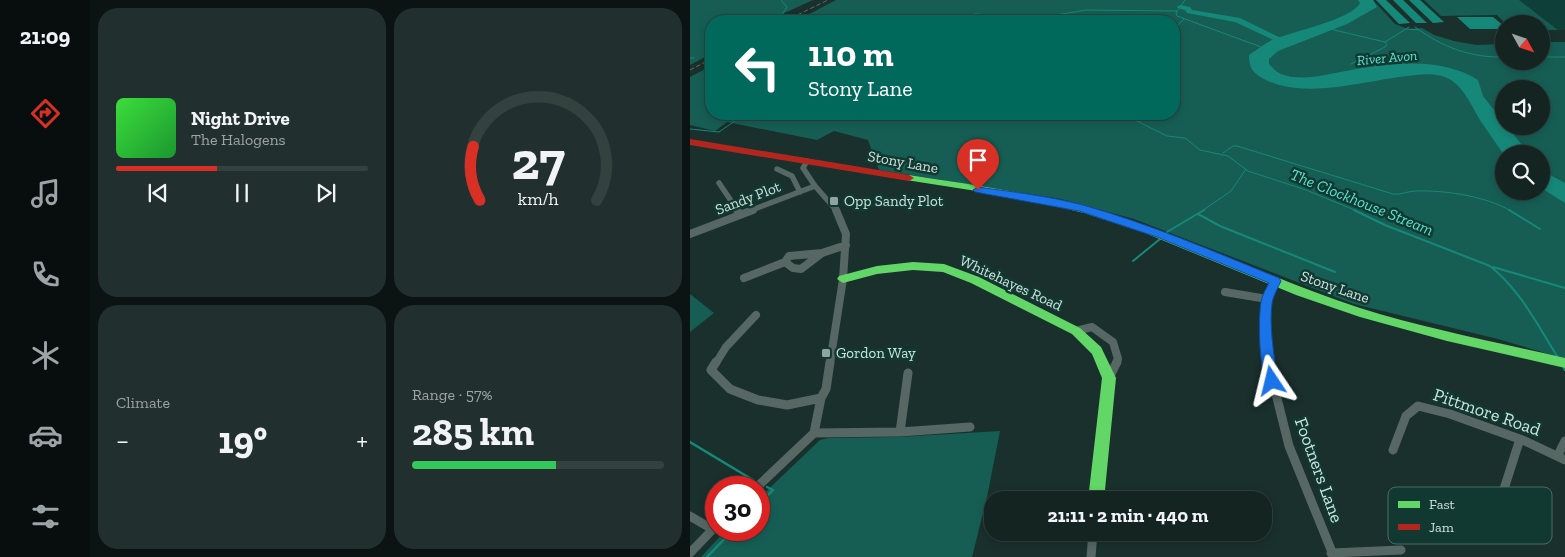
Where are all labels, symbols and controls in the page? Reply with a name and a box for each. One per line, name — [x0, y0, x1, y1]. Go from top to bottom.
north arrow — [1495, 15, 1550, 70]
map controls — [1495, 15, 1550, 200]
text: 21:09 — [20, 23, 70, 50]
text: 110 m — [808, 33, 894, 75]
icon: left — [725, 35, 790, 100]
water label: River Avon — [1356, 47, 1418, 69]
text: Stony Lane — [808, 75, 913, 102]
button: sound — [1495, 80, 1550, 135]
icon: directions — [28, 96, 63, 131]
text: Night Drive — [191, 107, 290, 130]
text: The Halogens — [191, 130, 286, 149]
text: 27 — [511, 130, 565, 192]
pin — [957, 139, 999, 190]
button: search — [1495, 145, 1550, 200]
icon: arrive — [964, 146, 992, 174]
street label: Stony Lane — [866, 147, 940, 177]
water label: The Clockhouse Stream — [1288, 165, 1437, 239]
icon: music — [28, 176, 63, 211]
street label: Sandy Plot — [713, 177, 784, 219]
icon: previous — [144, 179, 172, 207]
icon: pause — [228, 179, 256, 207]
icon: next — [312, 179, 340, 207]
text: km/h — [518, 188, 558, 210]
place label: Opp Sandy Plot — [844, 192, 944, 210]
marker: Opp Sandy Plot — [828, 195, 840, 207]
street label: Whitehayes Road — [957, 251, 1066, 315]
icon: phone — [28, 257, 63, 292]
street label: Stony Lane — [1298, 267, 1372, 307]
icon: climate — [28, 338, 63, 373]
place label: Gordon Way — [836, 344, 916, 362]
marker: Gordon Way — [820, 347, 832, 359]
position arrow — [1245, 354, 1297, 406]
street label: Pittmore Road — [1430, 383, 1544, 441]
text: Range · 57% — [412, 385, 493, 404]
text: Climate — [116, 393, 170, 412]
text: 285 km — [412, 409, 534, 455]
street label: Footners Lane — [1290, 414, 1348, 526]
text: 19° — [218, 417, 267, 463]
icon: car — [28, 418, 63, 453]
text: − — [116, 424, 129, 457]
text: + — [356, 424, 368, 457]
speed limit sign: 30 — [705, 476, 770, 541]
legend — [1388, 487, 1552, 544]
text: Fast — [1429, 496, 1456, 513]
icon: filters — [28, 499, 63, 534]
text: 21:11 · 2 min · 440 m — [1047, 504, 1209, 527]
text: Jam — [1429, 519, 1454, 536]

